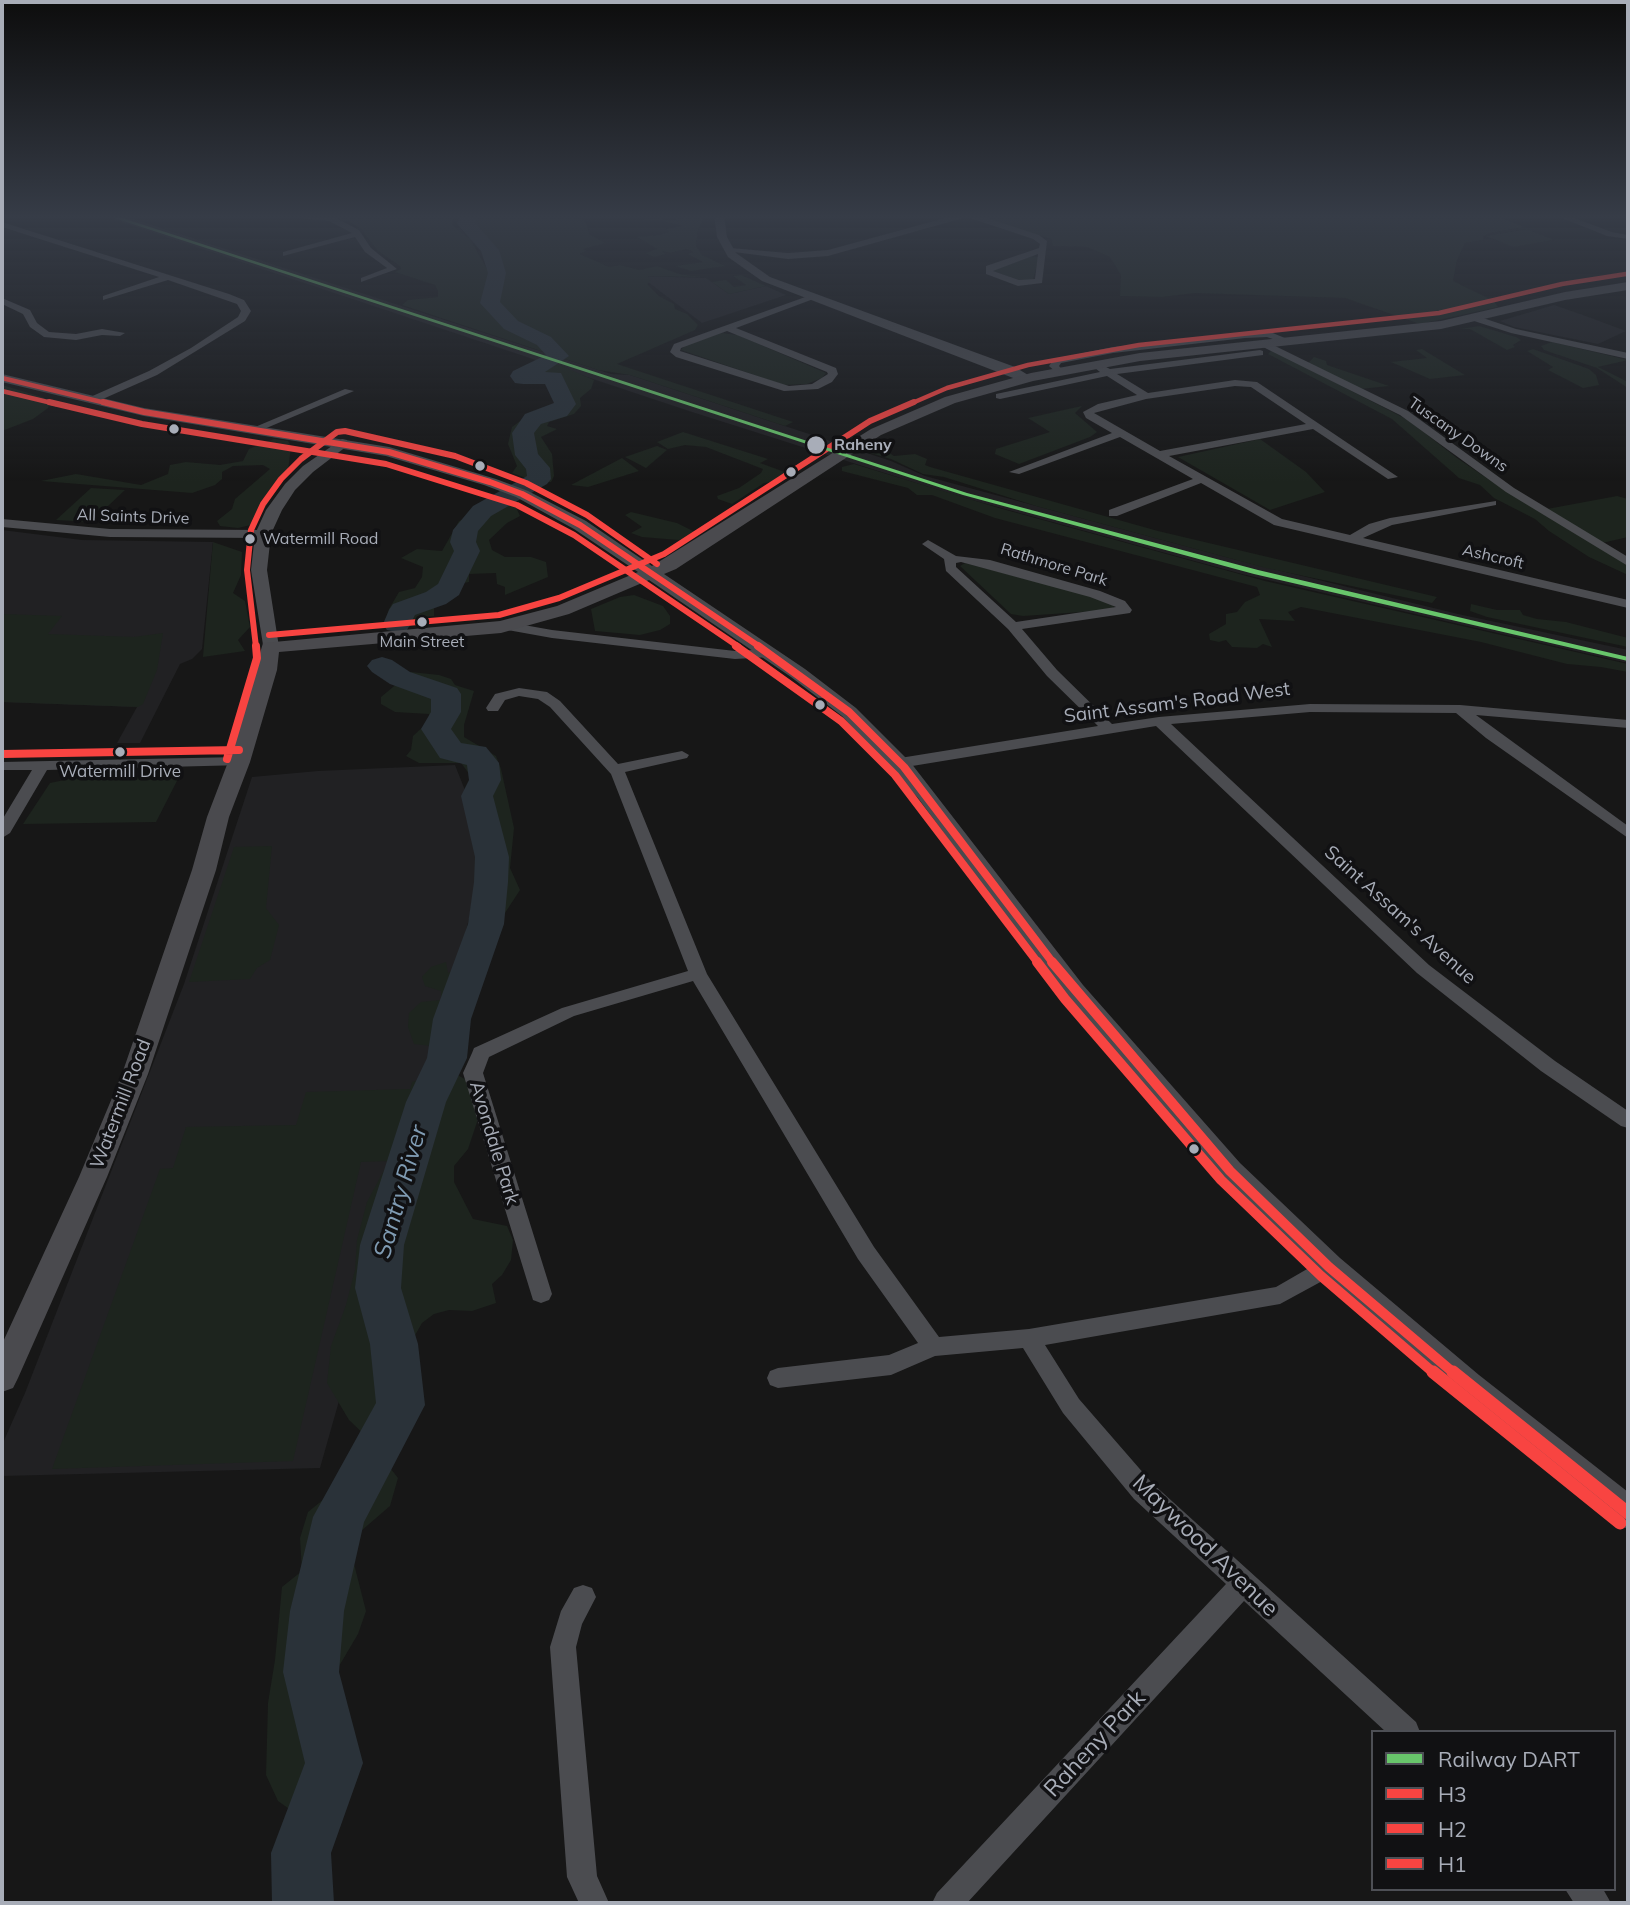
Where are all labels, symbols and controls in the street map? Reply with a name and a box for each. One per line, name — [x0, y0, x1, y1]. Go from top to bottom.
street label: Tuscany Downs — [1404, 394, 1512, 476]
unlabelled marker — [167, 422, 181, 436]
marker: Raheny — [805, 434, 827, 456]
place label: Raheny — [834, 435, 892, 455]
unlabelled marker — [473, 459, 487, 473]
unlabelled marker — [784, 465, 798, 479]
street label: All Saints Drive — [76, 505, 190, 529]
place label: Watermill Road — [263, 529, 378, 549]
marker: Watermill Road — [243, 532, 257, 546]
street label: Rathmore Park — [998, 540, 1110, 590]
street label: Ashcroft — [1460, 541, 1526, 573]
marker: Main Street — [415, 615, 429, 629]
place label: Main Street — [380, 632, 464, 652]
street label: Saint Assam's Road West — [1063, 678, 1291, 728]
unlabelled marker — [813, 698, 827, 712]
marker: Watermill Drive — [113, 745, 127, 759]
place label: Watermill Drive — [59, 762, 181, 782]
street label: Saint Assam's Avenue — [1320, 841, 1480, 989]
street label: Watermill Road — [86, 1036, 156, 1172]
street label: Avondale Park — [464, 1078, 524, 1208]
water label: Santry River — [368, 1122, 434, 1262]
unlabelled marker — [1187, 1142, 1201, 1156]
street label: Maywood Avenue — [1126, 1469, 1284, 1623]
street label: Raheny Park — [1039, 1685, 1151, 1803]
legend — [1371, 1730, 1616, 1891]
text: Railway DART — [1438, 1746, 1580, 1772]
text: H3 — [1438, 1781, 1467, 1807]
text: H2 — [1438, 1816, 1467, 1842]
text: H1 — [1438, 1851, 1467, 1877]

